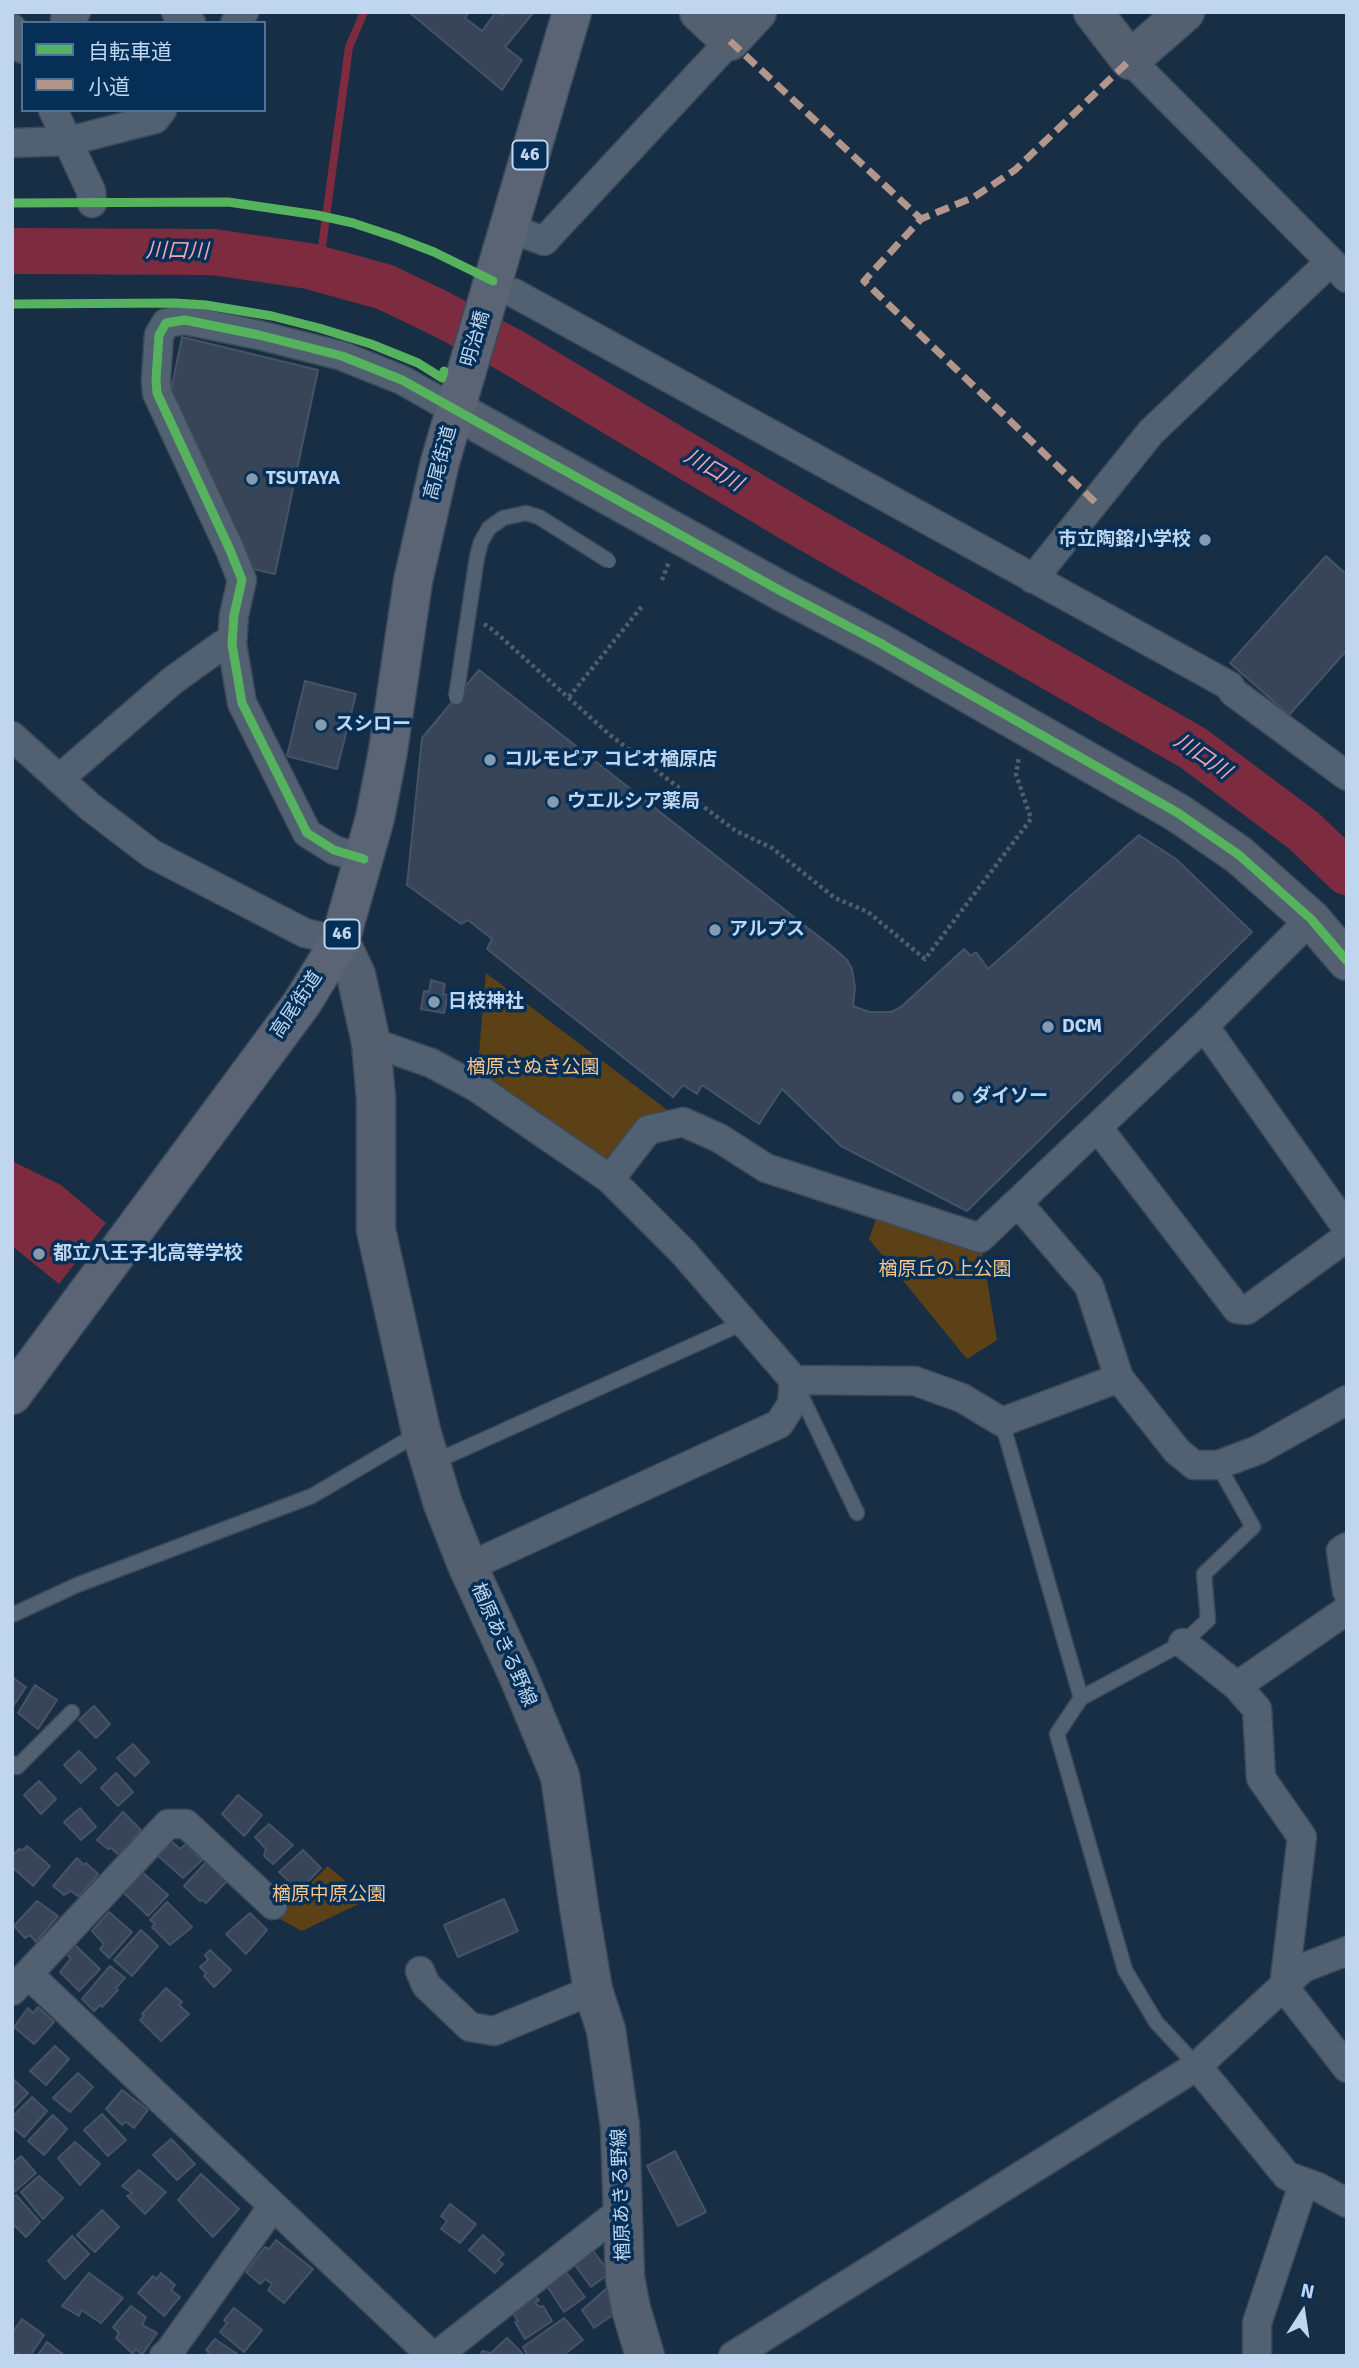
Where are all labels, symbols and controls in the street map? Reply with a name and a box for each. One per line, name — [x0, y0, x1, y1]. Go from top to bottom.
legend — [21, 21, 266, 112]
text: 自転車道 — [88, 39, 172, 65]
text: 小道 — [88, 74, 130, 100]
road number: 46 — [512, 140, 548, 170]
water label: 川口川 — [145, 239, 209, 265]
street label: 明治橋 — [457, 308, 495, 370]
street label: 高尾街道 — [420, 423, 462, 503]
water label: 川口川 — [679, 444, 747, 498]
place label: TSUTAYA — [266, 468, 340, 490]
marker: TSUTAYA — [244, 471, 260, 487]
place label: 市立陶鎔小学校 — [1058, 529, 1191, 551]
marker: 市立陶鎔小学校 — [1197, 532, 1213, 548]
place label: スシロー — [335, 714, 411, 736]
marker: スシロー — [313, 717, 329, 733]
water label: 川口川 — [1169, 729, 1235, 785]
place label: コルモピア コピオ楢原店 — [504, 749, 717, 771]
marker: コルモピア コピオ楢原店 — [482, 752, 498, 768]
place label: ウエルシア薬局 — [567, 791, 700, 813]
marker: ウエルシア薬局 — [545, 794, 561, 810]
road number: 46 — [324, 919, 360, 948]
place label: アルプス — [729, 919, 805, 941]
marker: アルプス — [707, 922, 723, 938]
street label: 高尾街道 — [266, 967, 328, 1043]
place label: 日枝神社 — [448, 991, 524, 1013]
marker: 日枝神社 — [426, 994, 442, 1010]
place label: DCM — [1062, 1016, 1102, 1038]
marker: DCM — [1040, 1019, 1056, 1035]
park label: 楢原さぬき公園 — [467, 1057, 599, 1079]
place label: ダイソー — [972, 1086, 1048, 1108]
marker: ダイソー — [950, 1089, 966, 1105]
place label: 都立八王子北高等学校 — [53, 1243, 243, 1265]
marker: 都立八王子北高等学校 — [31, 1246, 47, 1262]
park label: 楢原丘の上公園 — [879, 1259, 1011, 1281]
street label: 楢原あきる野線 — [466, 1580, 540, 1710]
park label: 楢原中原公園 — [272, 1884, 386, 1906]
street label: 楢原あきる野線 — [608, 2128, 636, 2262]
north arrow — [1268, 2277, 1338, 2347]
text: N — [1298, 2278, 1316, 2305]

